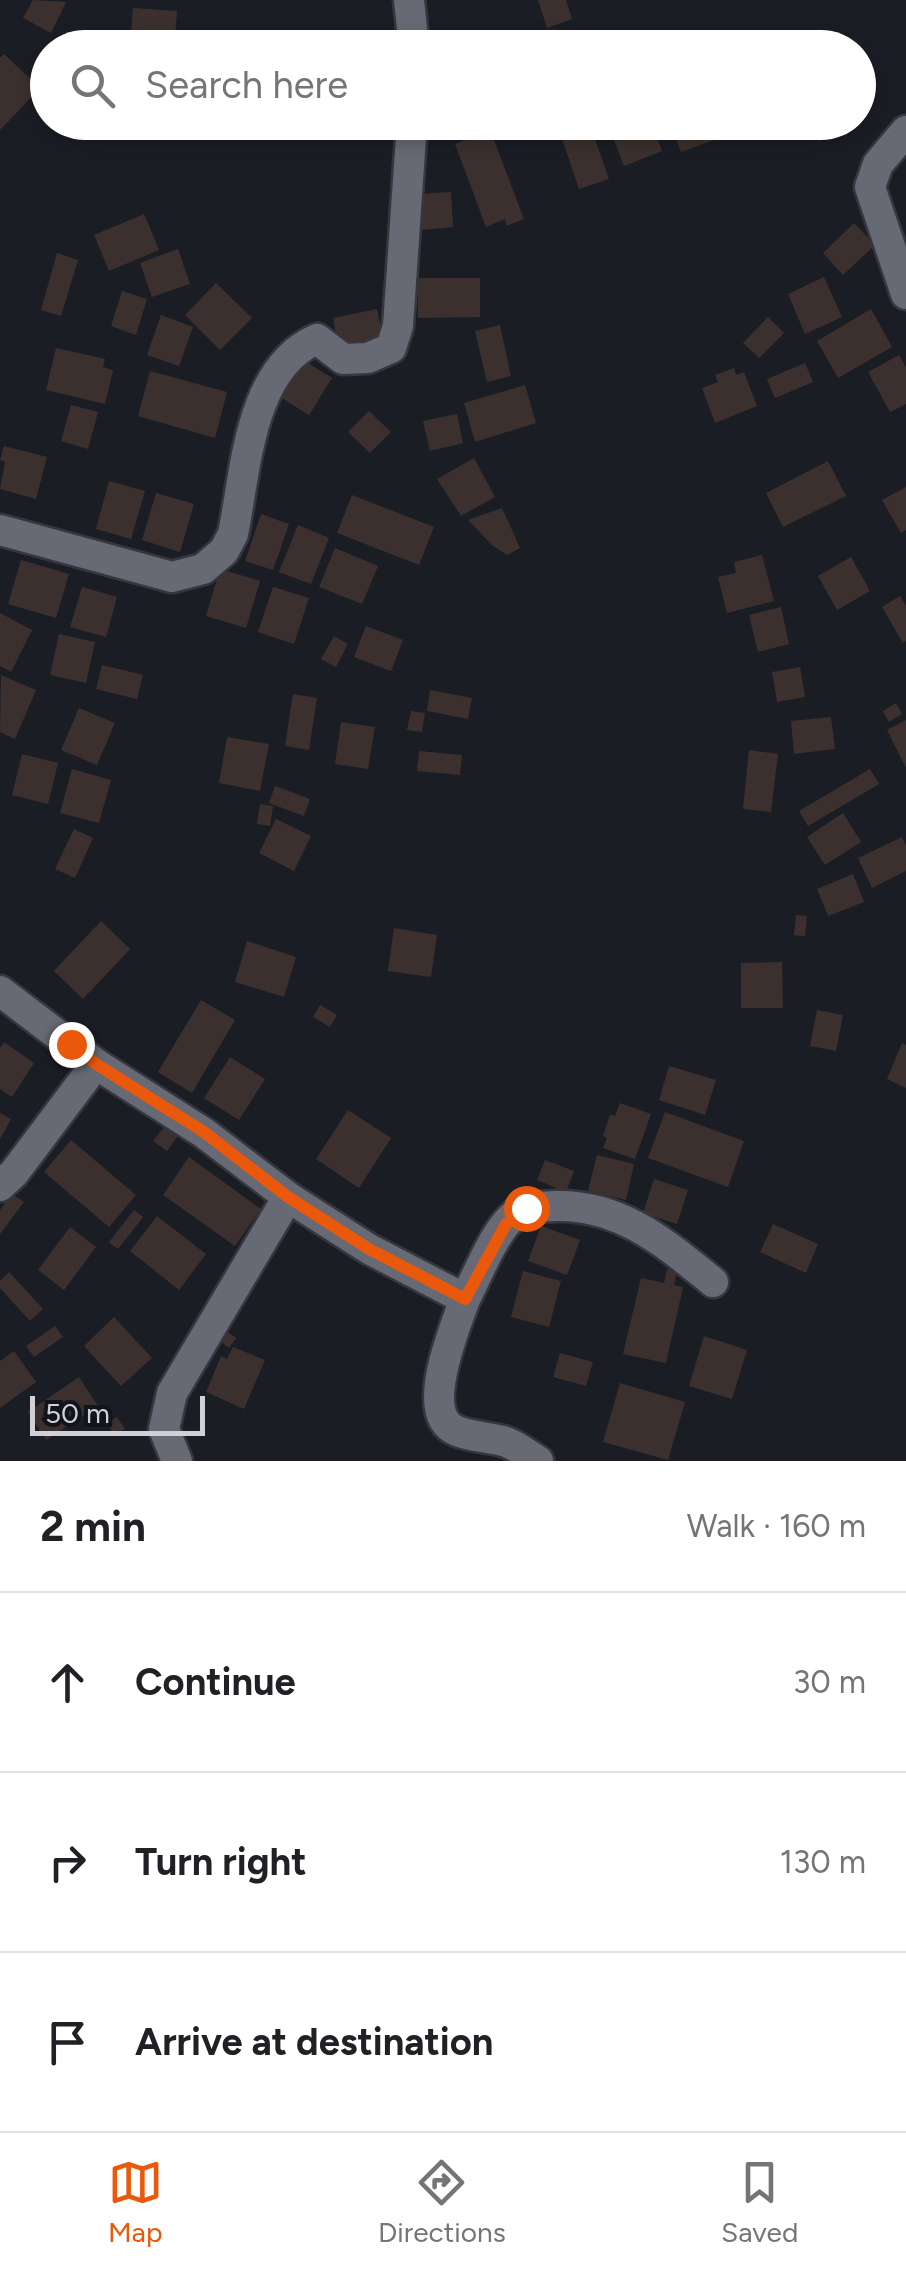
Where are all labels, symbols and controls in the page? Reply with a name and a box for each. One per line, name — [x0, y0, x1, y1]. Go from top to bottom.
search box — [30, 30, 876, 140]
icon: search — [65, 58, 120, 113]
text: Search here — [145, 62, 348, 108]
route end — [49, 1022, 95, 1068]
route start — [504, 1186, 550, 1232]
scale bar — [30, 1391, 205, 1436]
text: 50 m — [45, 1396, 110, 1430]
text: 2 min — [40, 1501, 146, 1552]
text: Walk · 160 m — [687, 1507, 866, 1545]
icon: ahead — [40, 1655, 95, 1710]
text: Continue — [135, 1659, 296, 1705]
text: 30 m — [793, 1663, 866, 1701]
icon: right — [40, 1835, 95, 1890]
text: Turn right — [135, 1839, 307, 1885]
text: 130 m — [780, 1843, 866, 1881]
icon: arrive — [40, 2015, 95, 2070]
text: Arrive at destination — [135, 2019, 493, 2065]
tab: Map — [108, 2155, 163, 2249]
tab: Directions — [378, 2155, 506, 2249]
tab: Saved — [721, 2155, 798, 2249]

